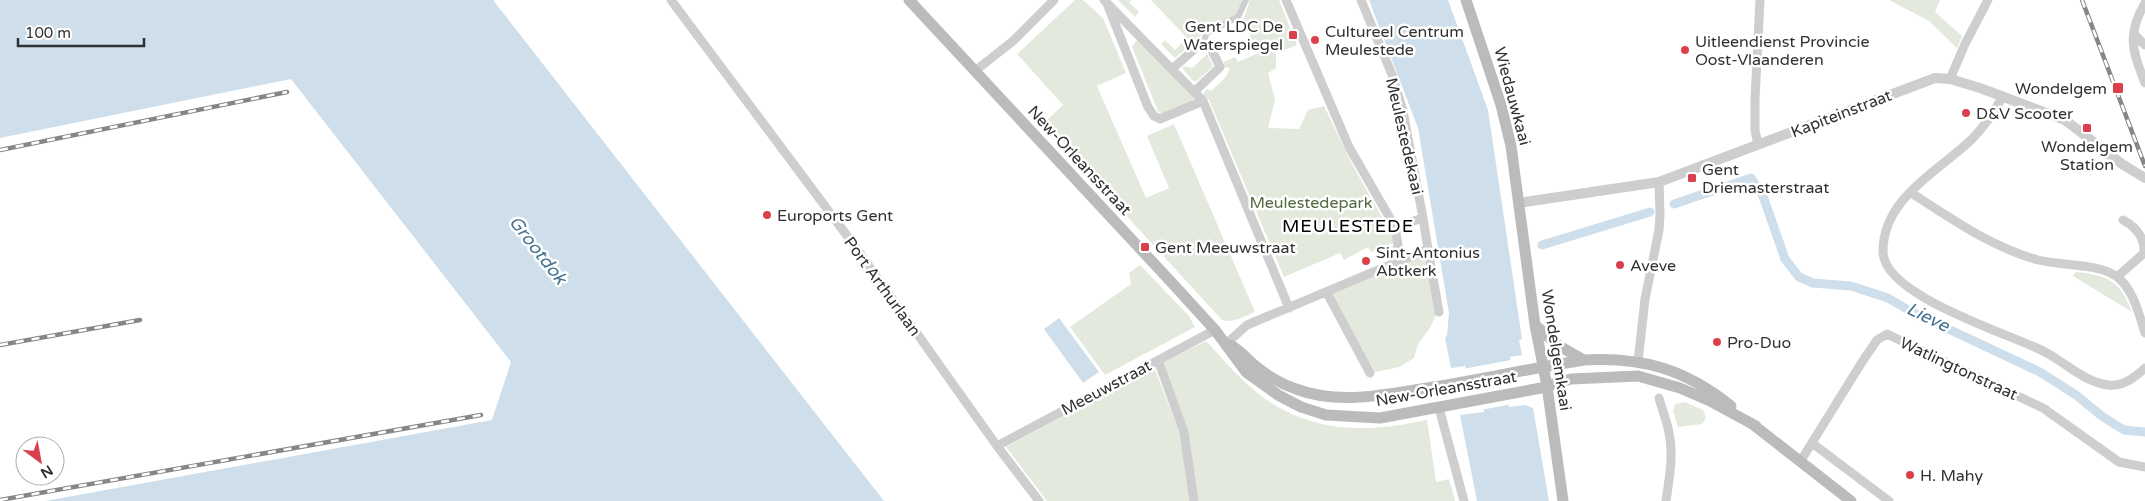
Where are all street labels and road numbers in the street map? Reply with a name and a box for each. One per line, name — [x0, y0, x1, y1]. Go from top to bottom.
street label: Wiedauwkaai — [1489, 45, 1535, 148]
street label: Meulestedekaai — [1381, 76, 1427, 197]
street label: Kapiteinstraat — [1788, 86, 1895, 142]
street label: New-Orleansstraat — [1023, 102, 1135, 220]
street label: Port Arthurlaan — [839, 233, 925, 340]
street label: Wondelgemkaai — [1537, 288, 1575, 412]
street label: Watlingtonstraat — [1897, 333, 2021, 405]
street label: Meeuwstraat — [1058, 356, 1155, 420]
street label: New-Orleansstraat — [1374, 367, 1518, 411]

